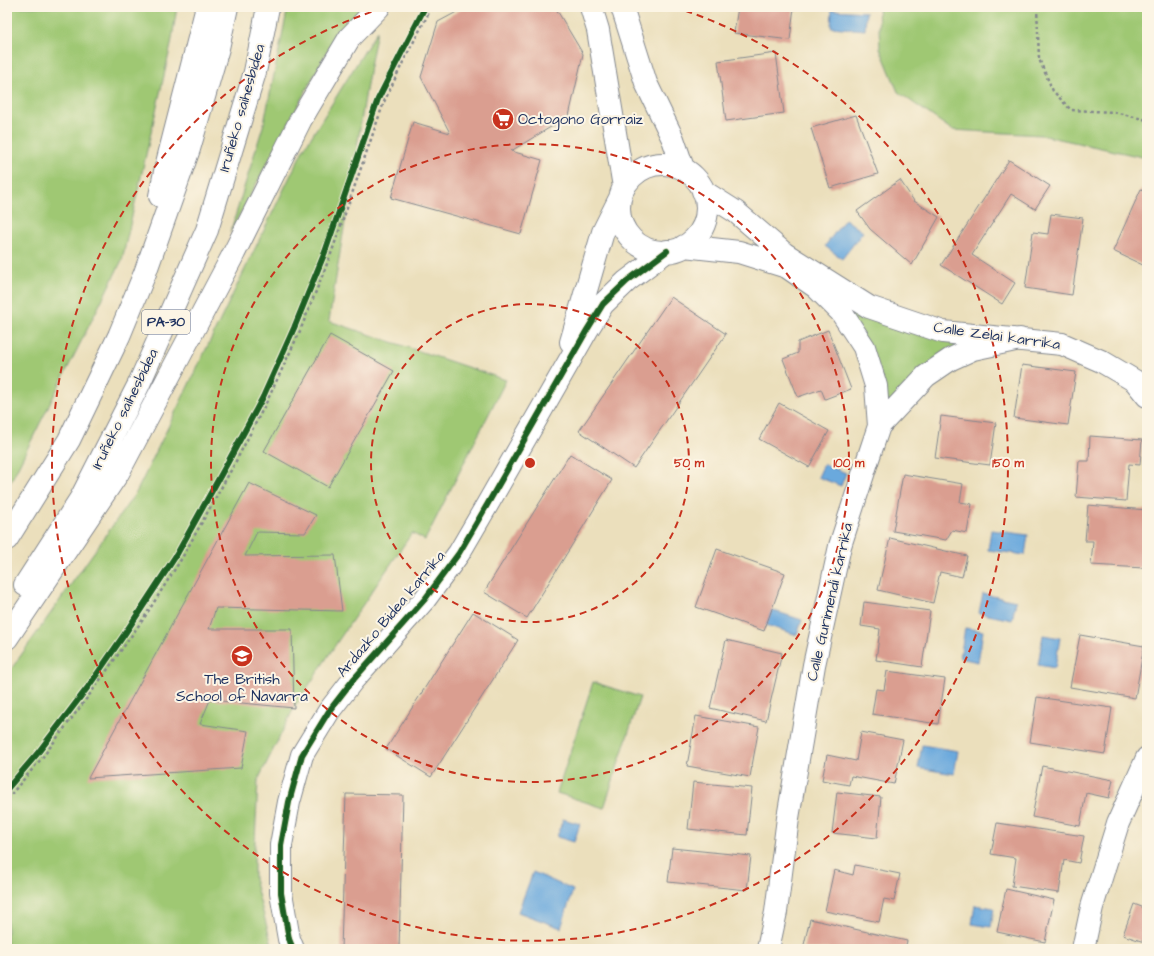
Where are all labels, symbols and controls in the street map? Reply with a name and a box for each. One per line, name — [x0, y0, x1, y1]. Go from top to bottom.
street label: Iruñeko saihesbidea — [214, 41, 270, 174]
supermarket icon: Octogono Gorraiz — [490, 106, 516, 132]
place label: Octogono Gorraiz — [518, 109, 643, 131]
road number: PA-30 — [142, 310, 190, 334]
street label: Calle Zelai karrika — [932, 317, 1062, 355]
street label: Iruñeko saihesbidea — [87, 345, 164, 473]
text: 50 m — [674, 455, 705, 472]
text: 100 m — [834, 455, 865, 472]
text: 150 m — [992, 455, 1025, 472]
centre of rings — [523, 456, 537, 470]
street label: Calle Gurimendi karrika — [802, 521, 858, 683]
street label: Ardazko Bidea karrika — [332, 546, 450, 682]
school or university icon: The British School of Navarra — [229, 643, 255, 669]
place label: The British School of Navarra — [176, 669, 308, 707]

